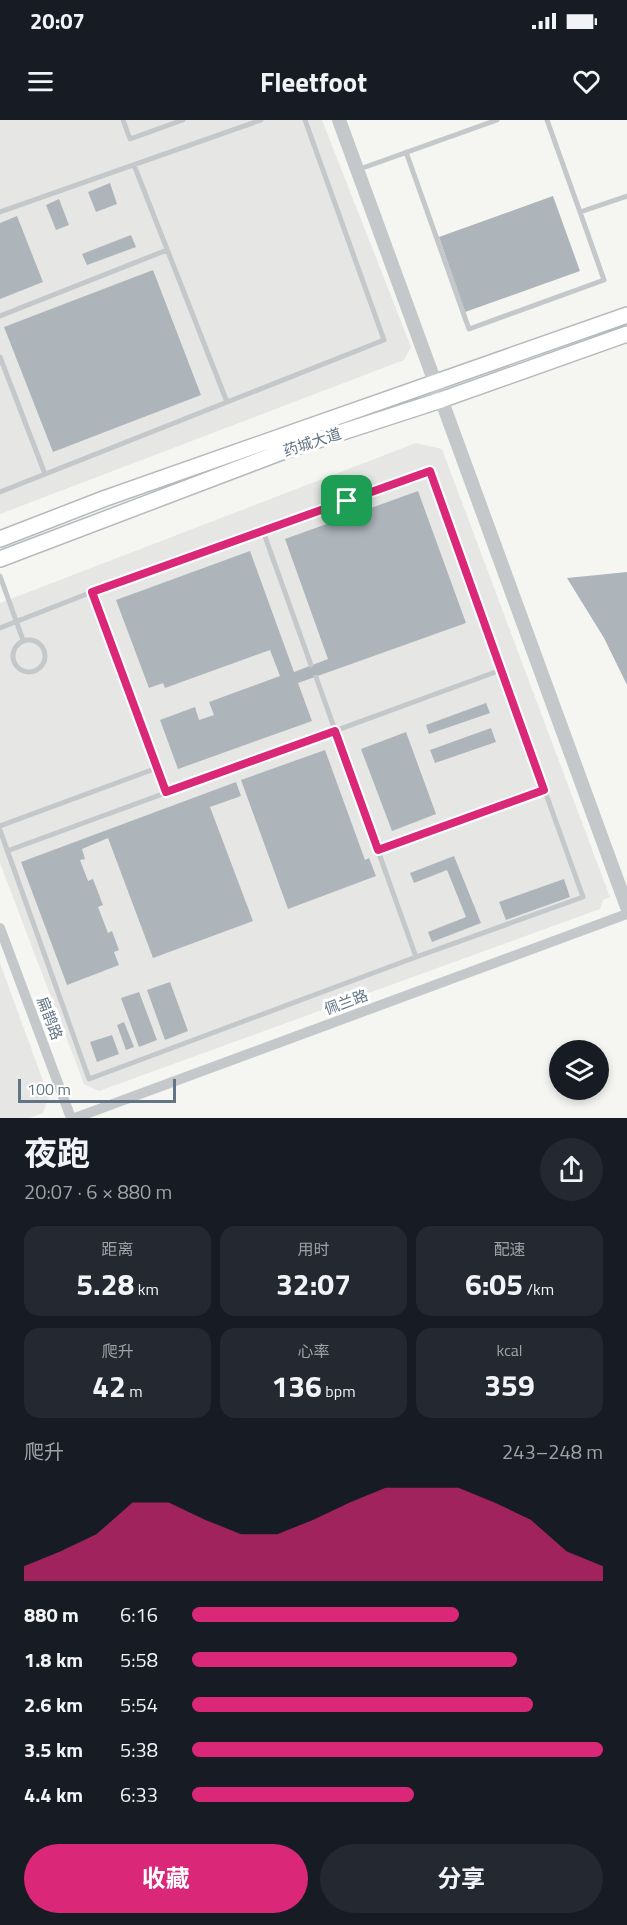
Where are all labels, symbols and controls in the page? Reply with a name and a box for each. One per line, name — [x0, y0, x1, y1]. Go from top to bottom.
text: 20:07 — [30, 4, 85, 38]
text: Fleetfoot — [260, 61, 367, 102]
icon: menu — [24, 65, 57, 98]
icon: heart — [570, 65, 603, 98]
street label: 药城大道 — [280, 422, 344, 462]
pin — [321, 475, 372, 526]
icon: arrive — [330, 484, 363, 517]
street label: 佩兰路 — [321, 983, 371, 1021]
street label: 扁鹊路 — [31, 993, 69, 1043]
map controls — [549, 1040, 609, 1100]
button: layers — [549, 1040, 609, 1100]
scale bar — [18, 1076, 176, 1103]
text: 100 m — [27, 1077, 71, 1101]
text: 夜跑 — [24, 1128, 90, 1178]
button: share — [540, 1138, 603, 1201]
text: 20:07 · 6 × 880 m — [24, 1176, 172, 1207]
text: 距离 — [101, 1237, 134, 1261]
text: 用时 — [297, 1237, 330, 1261]
text: 配速 — [493, 1237, 526, 1261]
text: 5.28 — [76, 1261, 134, 1307]
text: 32:07 — [276, 1261, 351, 1307]
text: 6:05 — [465, 1261, 523, 1307]
text: km — [134, 1277, 159, 1301]
text: /km — [523, 1277, 554, 1301]
text: kcal — [496, 1338, 523, 1362]
text: 爬升 — [101, 1339, 134, 1363]
text: 心率 — [297, 1339, 330, 1363]
text: 359 — [484, 1362, 535, 1408]
text: 42 — [92, 1363, 126, 1409]
text: 136 — [271, 1363, 322, 1409]
text: m — [126, 1379, 143, 1403]
text: bpm — [322, 1379, 356, 1403]
text: 爬升 — [24, 1436, 64, 1467]
text: 243–248 m — [502, 1436, 603, 1467]
text: 880 m — [24, 1599, 79, 1630]
text: 6:16 — [120, 1599, 158, 1630]
text: 1.8 km — [24, 1644, 83, 1675]
text: 5:58 — [120, 1644, 158, 1675]
text: 2.6 km — [24, 1689, 83, 1720]
text: 5:54 — [120, 1689, 158, 1720]
text: 3.5 km — [24, 1734, 83, 1765]
text: 5:38 — [120, 1734, 158, 1765]
text: 4.4 km — [24, 1779, 83, 1810]
text: 6:33 — [120, 1779, 158, 1810]
button: 收藏 — [24, 1844, 308, 1913]
button: 分享 — [320, 1844, 603, 1913]

